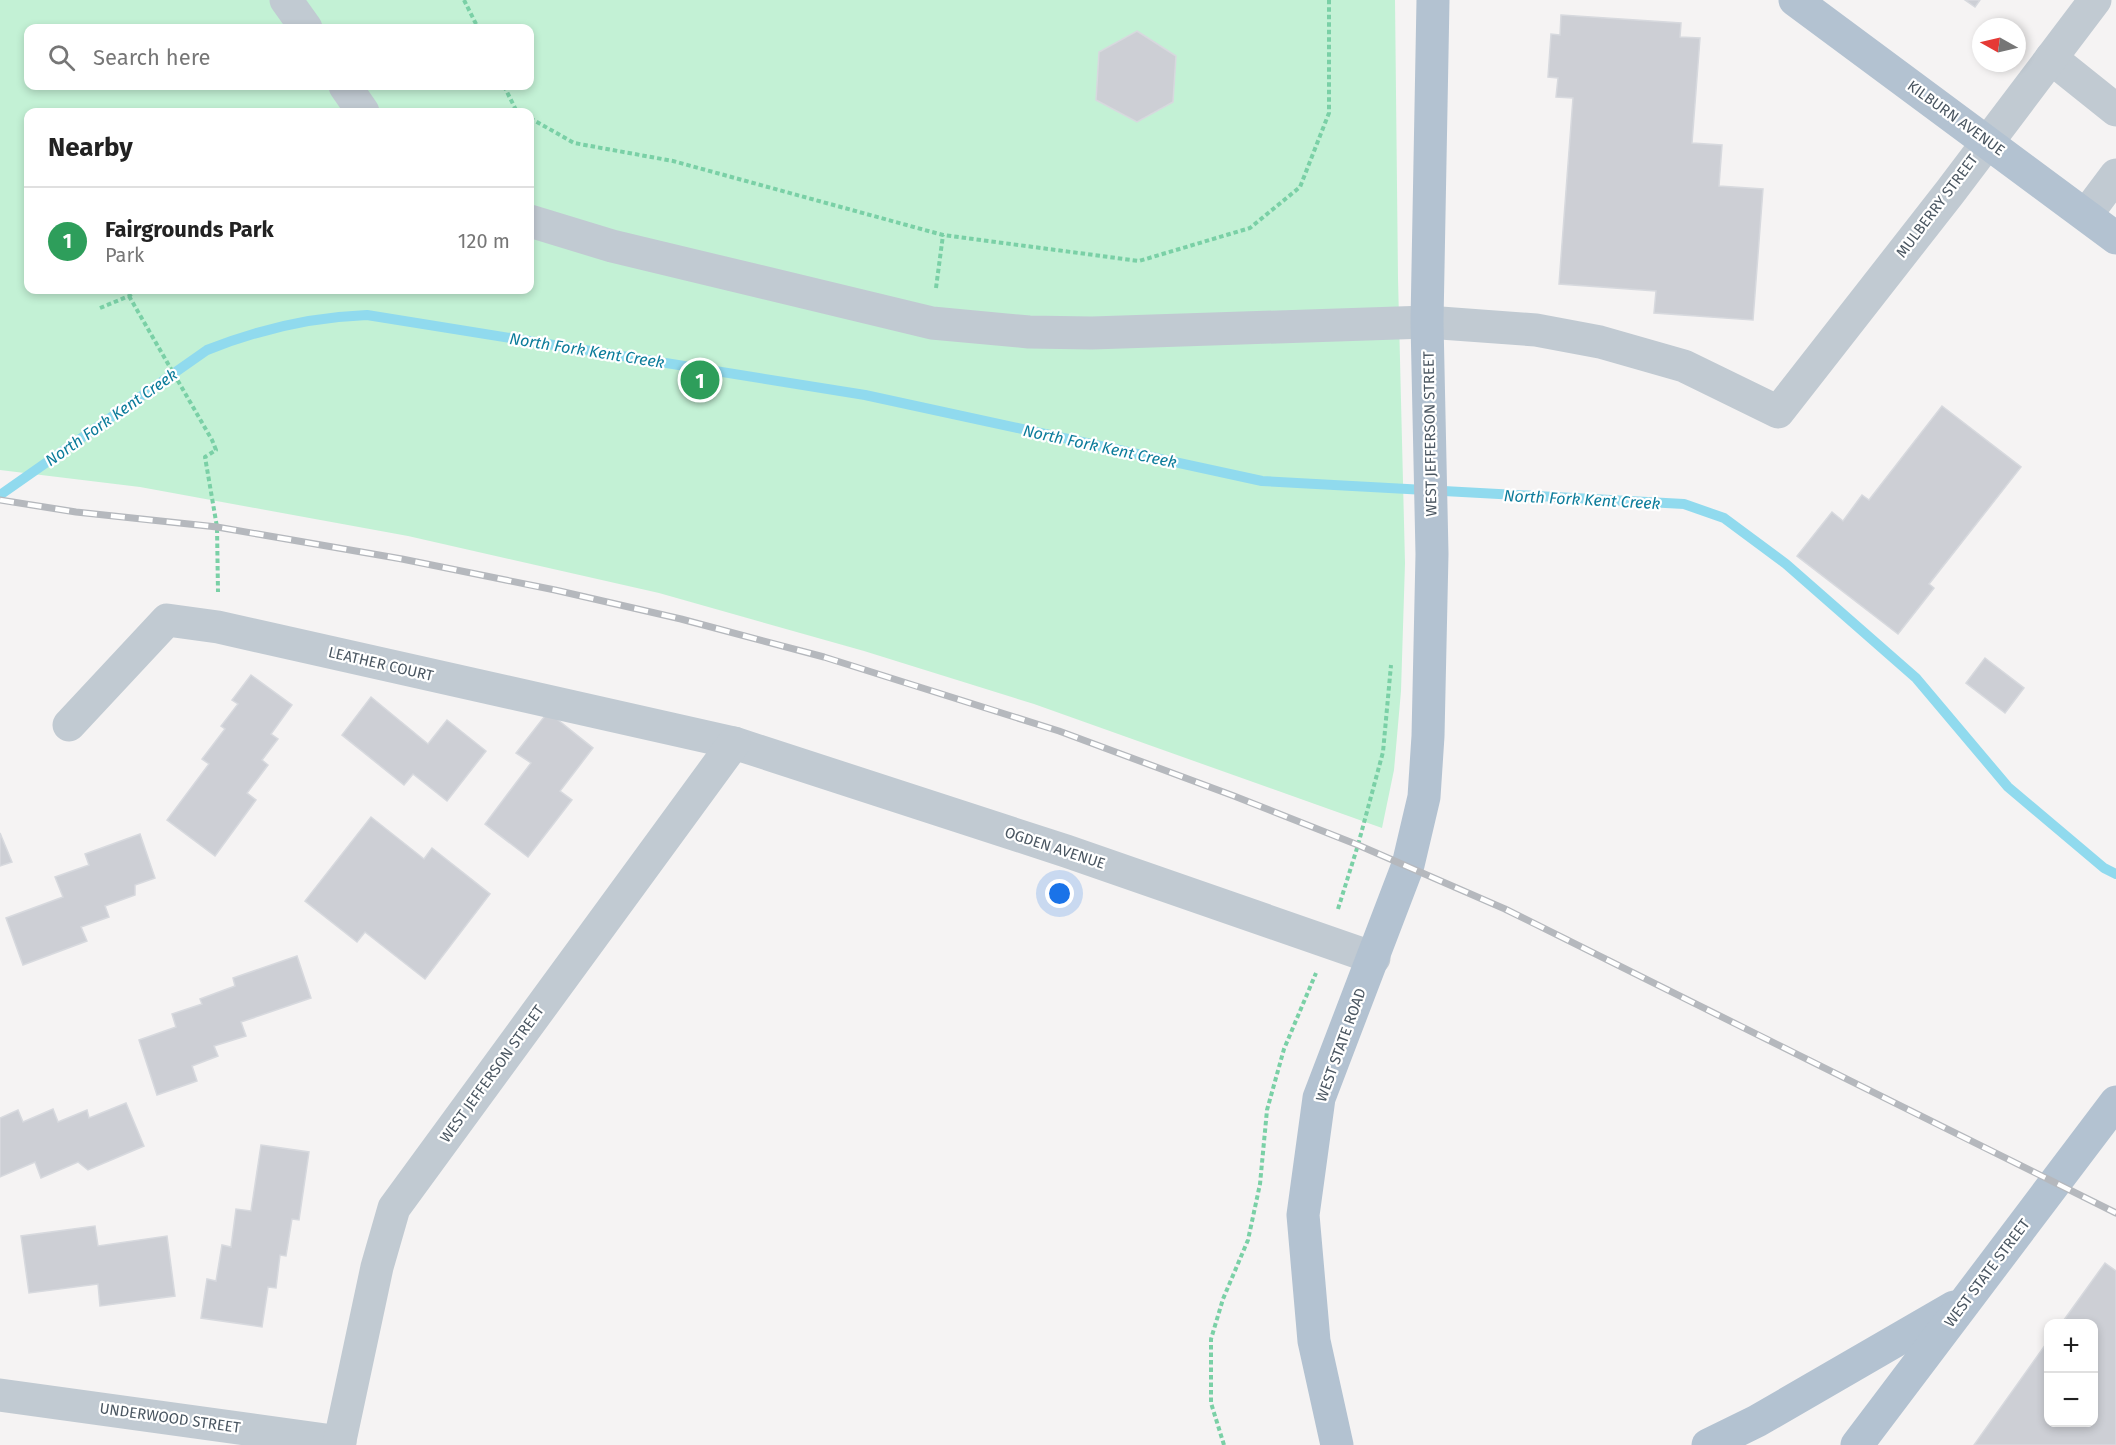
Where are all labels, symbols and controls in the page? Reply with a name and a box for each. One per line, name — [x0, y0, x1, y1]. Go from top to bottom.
north arrow — [1972, 18, 2026, 72]
search box — [24, 24, 534, 90]
icon: search — [45, 41, 78, 74]
text: Search here — [93, 44, 211, 71]
street label: KILBURN AVENUE — [1904, 77, 2008, 159]
text: Nearby — [48, 132, 133, 163]
street label: MULBERRY STREET — [1892, 151, 1982, 261]
text: Fairgrounds Park — [105, 216, 274, 243]
text: 1 — [63, 229, 72, 253]
text: 120 m — [458, 229, 510, 253]
text: Park — [105, 243, 144, 267]
water label: North Fork Kent Creek — [508, 329, 666, 372]
street label: WEST JEFFERSON STREET — [1420, 351, 1440, 517]
pin: 1 — [680, 358, 720, 403]
water label: North Fork Kent Creek — [42, 365, 181, 470]
water label: North Fork Kent Creek — [1021, 421, 1179, 472]
water label: North Fork Kent Creek — [1503, 486, 1661, 513]
street label: LEATHER COURT — [327, 643, 436, 685]
street label: OGDEN AVENUE — [1002, 823, 1108, 873]
your location — [1045, 879, 1074, 908]
street label: WEST STATE ROAD — [1312, 986, 1370, 1104]
street label: WEST JEFFERSON STREET — [436, 1002, 548, 1146]
street label: WEST STATE STREET — [1940, 1215, 2034, 1331]
map controls — [2044, 1319, 2098, 1427]
button: + — [2044, 1319, 2098, 1373]
button: − — [2044, 1373, 2098, 1427]
street label: UNDERWOOD STREET — [98, 1399, 242, 1437]

